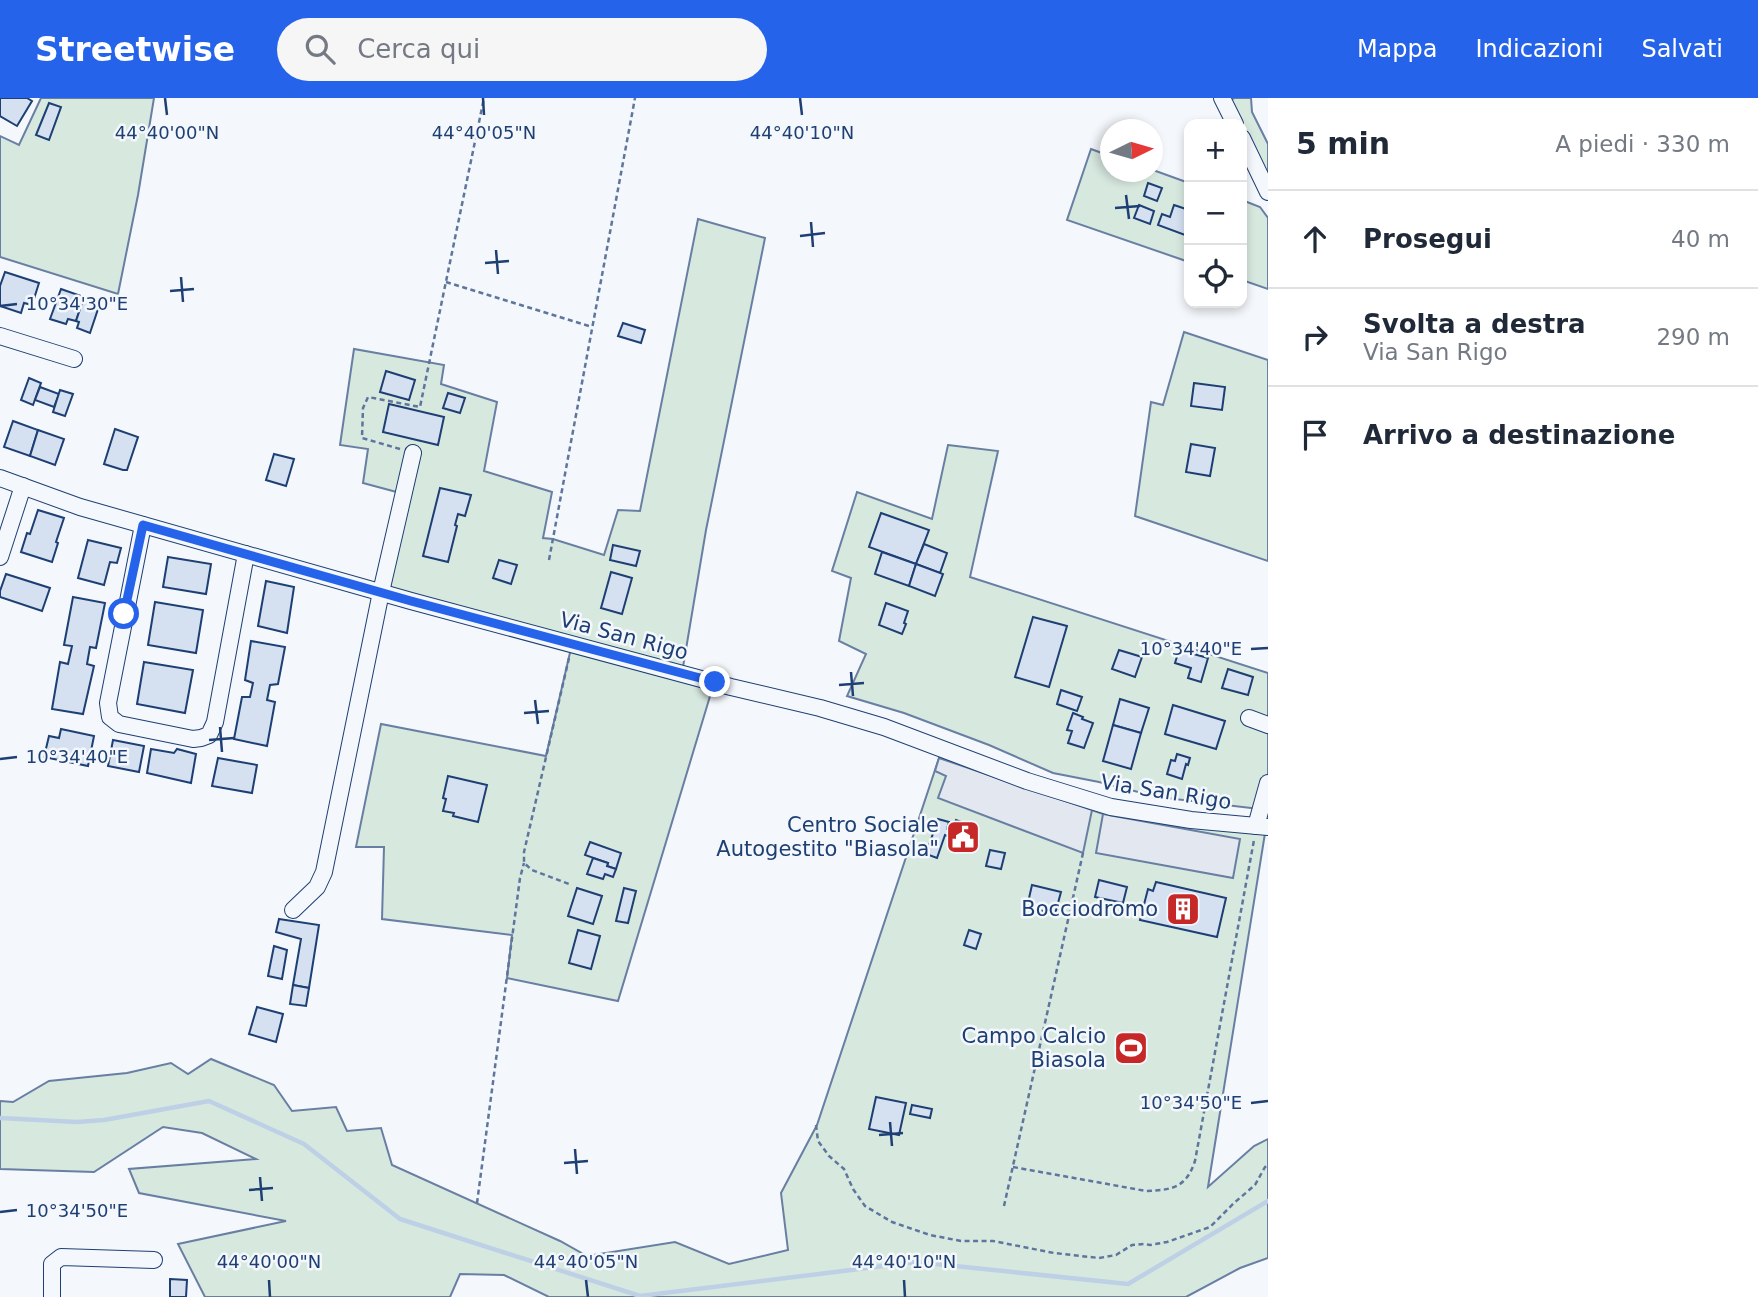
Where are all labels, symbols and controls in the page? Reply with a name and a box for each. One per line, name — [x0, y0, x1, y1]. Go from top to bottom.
search box — [277, 18, 767, 81]
text: Streetwise — [35, 30, 235, 69]
icon: search — [301, 30, 339, 68]
text: Cerca qui — [357, 34, 480, 64]
text: Mappa — [1357, 35, 1437, 63]
text: Indicazioni — [1475, 35, 1603, 63]
text: Salvati — [1641, 35, 1723, 63]
north arrow — [1100, 119, 1163, 182]
map controls — [1184, 119, 1247, 308]
button: + — [1184, 119, 1247, 182]
text: 44°40'00"N — [115, 122, 219, 143]
text: 44°40'05"N — [432, 122, 536, 143]
text: 44°40'10"N — [750, 122, 854, 143]
text: 5 min — [1296, 126, 1390, 161]
text: A piedi · 330 m — [1555, 131, 1730, 157]
button: − — [1184, 182, 1247, 245]
icon: ahead — [1296, 220, 1334, 258]
text: Prosegui — [1363, 224, 1492, 254]
text: 40 m — [1671, 226, 1730, 252]
button: locate — [1184, 245, 1247, 308]
text: 10°34'30"E — [26, 293, 128, 314]
text: Svolta a destra — [1363, 309, 1586, 339]
icon: right — [1296, 318, 1334, 356]
text: 290 m — [1656, 324, 1730, 350]
text: Via San Rigo — [1363, 339, 1508, 365]
icon: arrive — [1296, 416, 1334, 454]
text: Arrivo a destinazione — [1363, 420, 1675, 450]
route start — [108, 598, 139, 629]
street label: Via San Rigo — [557, 607, 691, 665]
text: 10°34'40"E — [1140, 638, 1242, 659]
route end — [699, 666, 730, 697]
text: 10°34'40"E — [26, 746, 128, 767]
street label: Via San Rigo — [1099, 770, 1233, 814]
place label: Centro Sociale Autogestito "Biasola" — [716, 813, 939, 861]
public building icon: Centro Sociale Autogestito "Biasola" — [944, 818, 982, 856]
building icon: Bocciodromo — [1164, 890, 1202, 928]
place label: Bocciodromo — [1021, 897, 1158, 921]
place label: Campo Calcio Biasola — [962, 1024, 1106, 1072]
sports icon: Campo Calcio Biasola — [1112, 1029, 1150, 1067]
text: 10°34'50"E — [1140, 1092, 1242, 1113]
text: 10°34'50"E — [26, 1200, 128, 1221]
text: 44°40'00"N — [217, 1251, 321, 1272]
text: 44°40'05"N — [534, 1251, 638, 1272]
text: 44°40'10"N — [852, 1251, 956, 1272]

